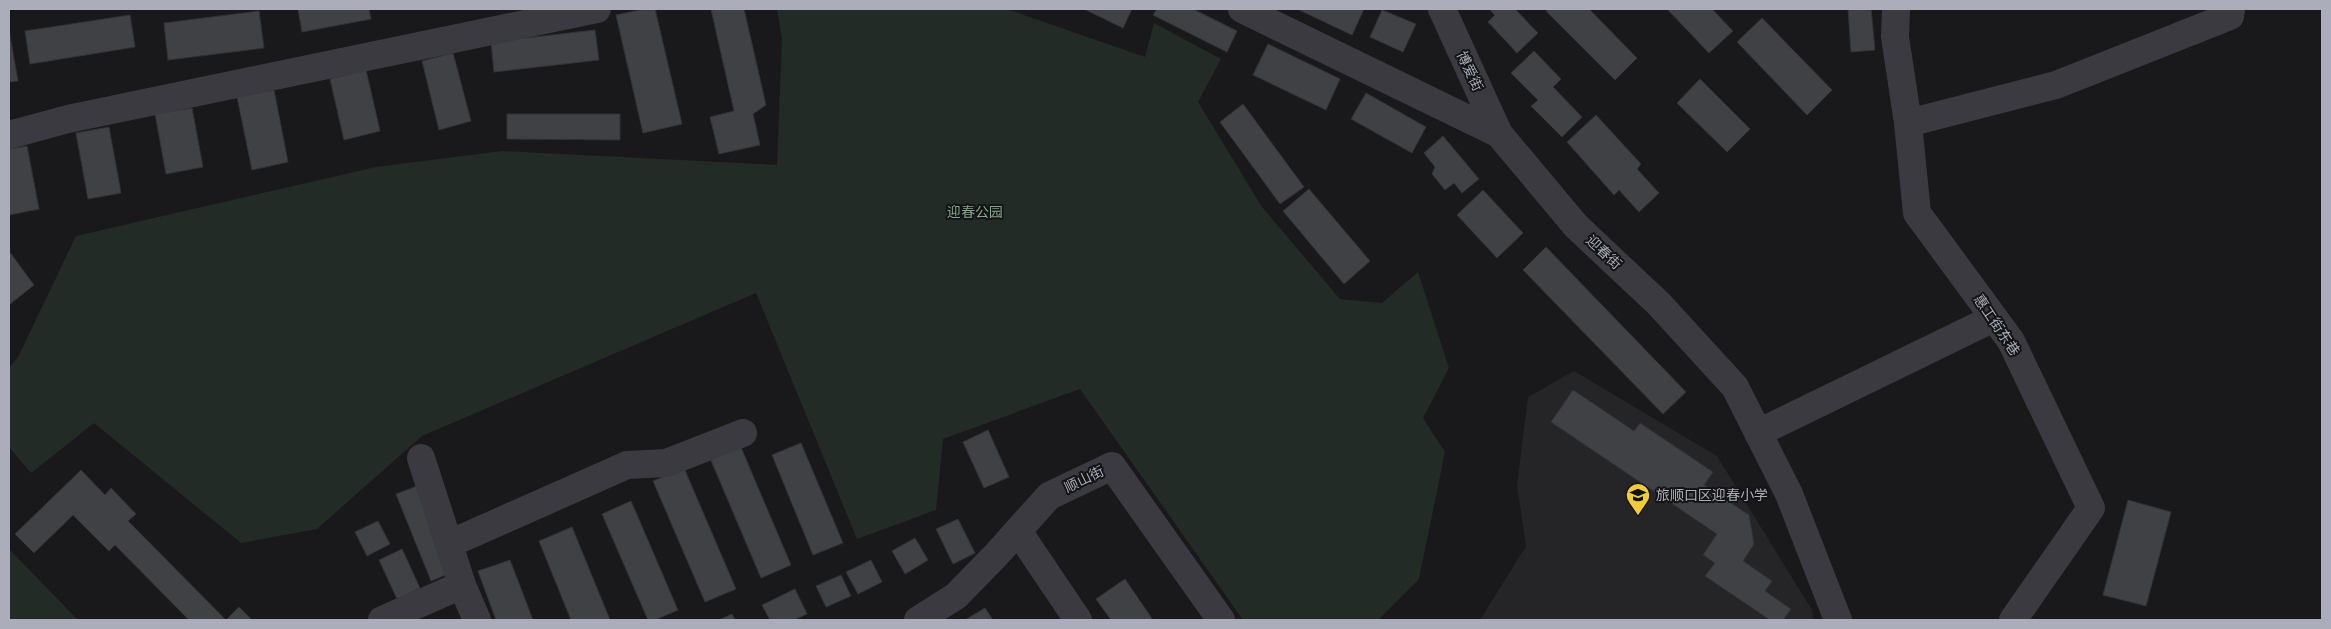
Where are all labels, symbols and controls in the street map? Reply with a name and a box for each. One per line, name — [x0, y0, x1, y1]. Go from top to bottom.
street label: 博爱街 — [1453, 48, 1487, 94]
park label: 迎春公园 — [947, 203, 1003, 221]
street label: 迎春街 — [1583, 231, 1625, 273]
street label: 惠工街东巷 — [1970, 291, 2024, 359]
street label: 顺山街 — [1061, 462, 1107, 496]
school or university icon: 旅顺口区迎春小学 — [1625, 482, 1651, 516]
place label: 旅顺口区迎春小学 — [1656, 486, 1768, 504]

